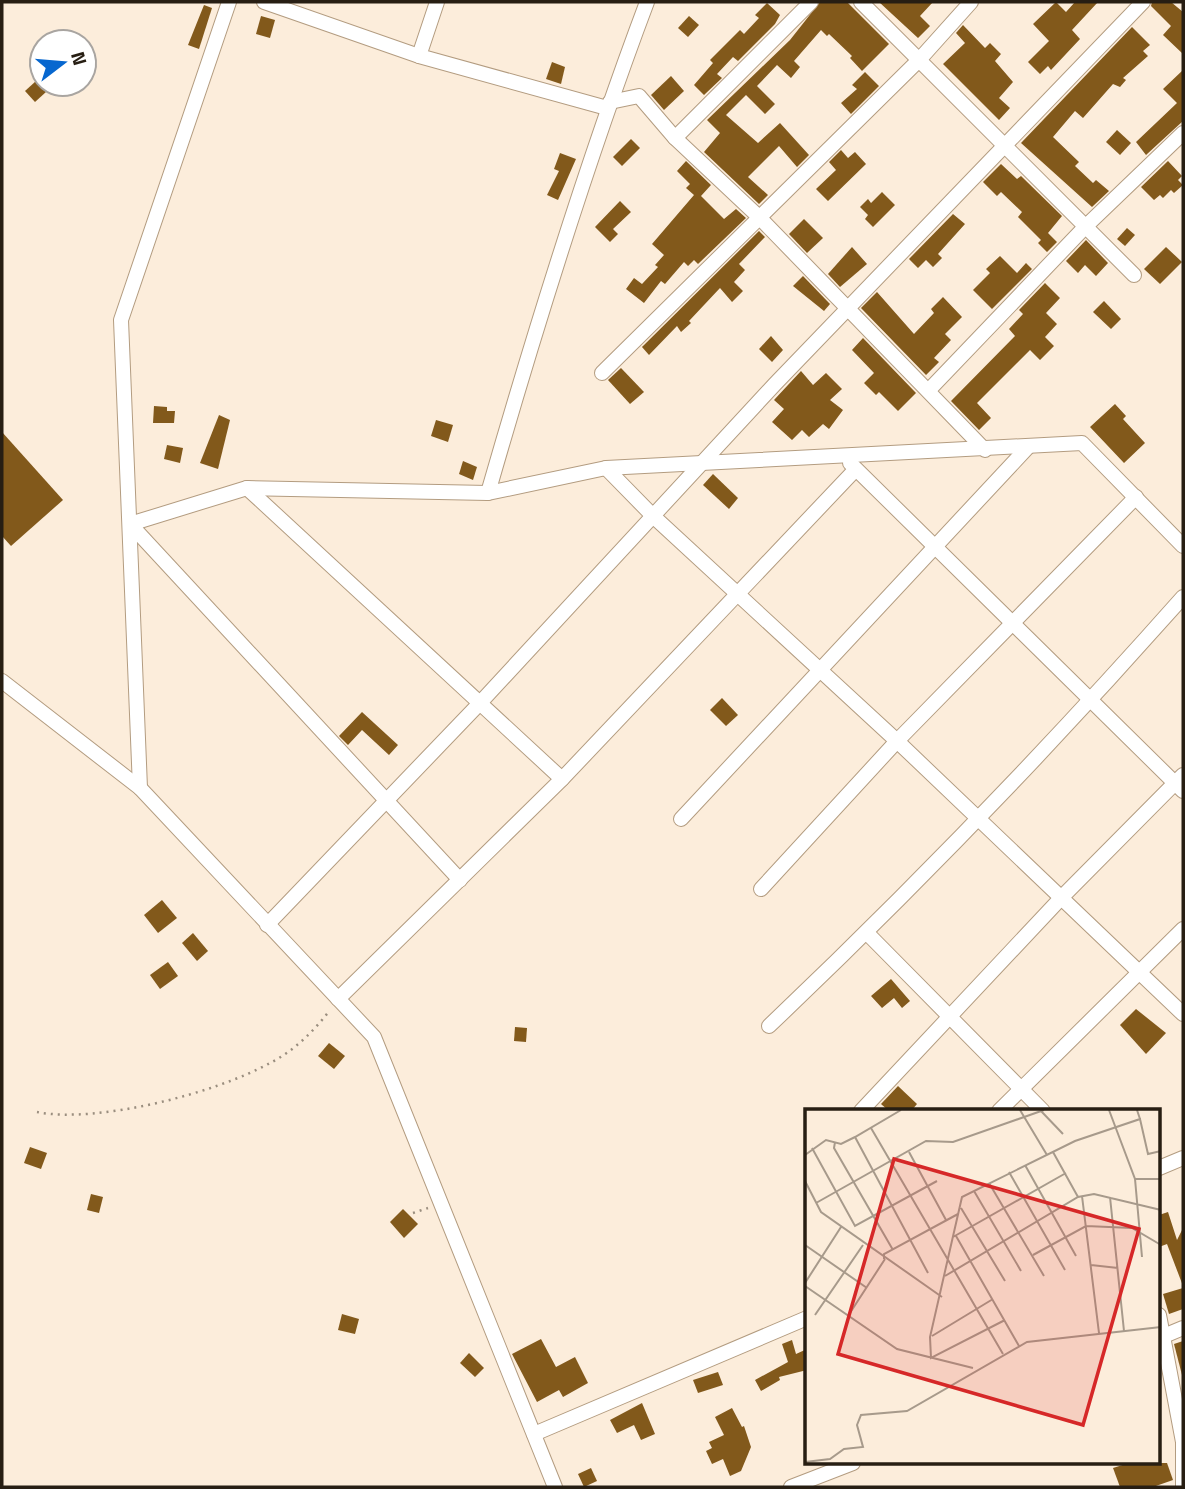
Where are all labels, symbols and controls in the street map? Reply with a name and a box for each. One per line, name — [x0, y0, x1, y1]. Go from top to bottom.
north arrow — [28, 28, 98, 98]
text: N — [64, 48, 96, 69]
inset map — [805, 1109, 1160, 1464]

